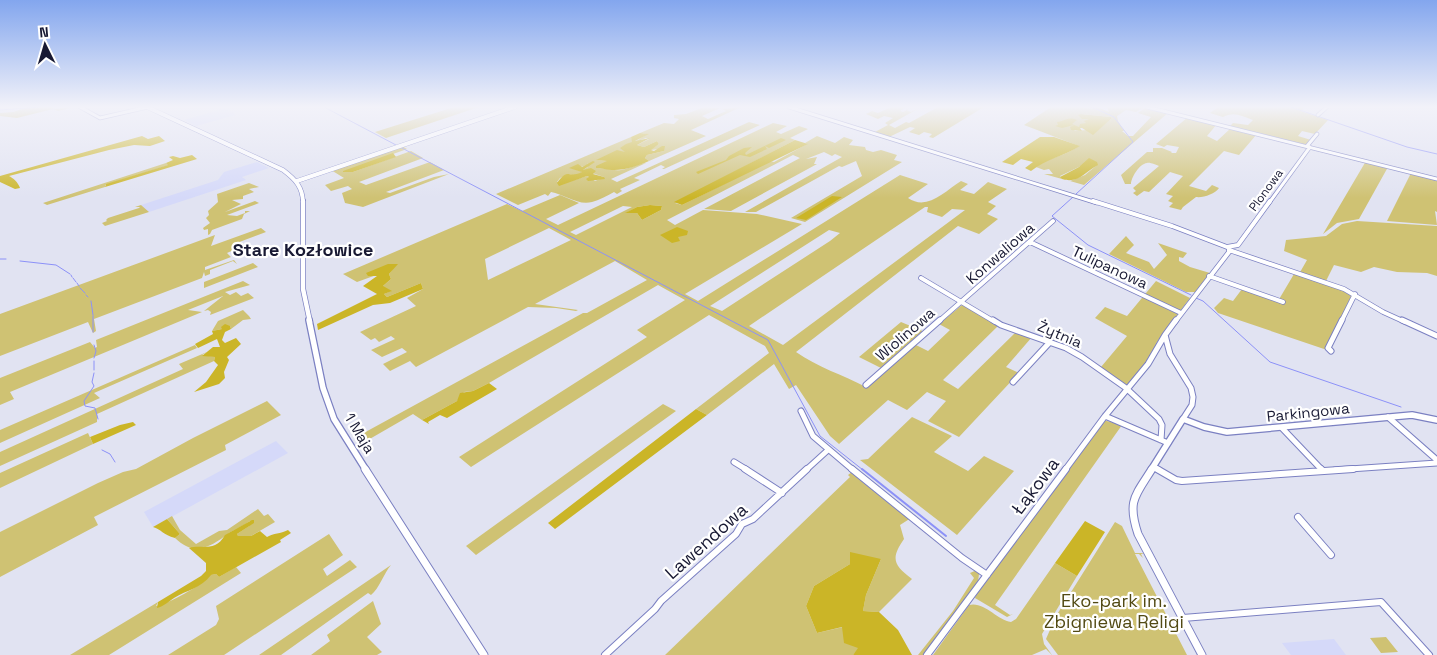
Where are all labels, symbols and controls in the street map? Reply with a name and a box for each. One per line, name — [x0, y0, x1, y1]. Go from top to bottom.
north arrow — [20, 20, 70, 70]
text: N — [38, 23, 49, 41]
street label: Plonowa — [1245, 166, 1287, 214]
street label: Konwaliowa — [962, 218, 1038, 288]
district label: Stare Kozłowice — [233, 238, 373, 261]
street label: Tulipanowa — [1069, 241, 1151, 293]
street label: Wiolinowa — [871, 303, 939, 365]
street label: Żytnia — [1035, 316, 1085, 352]
street label: Parkingowa — [1266, 398, 1351, 426]
street label: 1 Maja — [341, 409, 380, 457]
street label: Łąkowa — [1006, 453, 1064, 519]
street label: Lawendowa — [660, 498, 752, 584]
park label: Eko-park im. Zbigniewa Religi — [1044, 589, 1184, 633]

